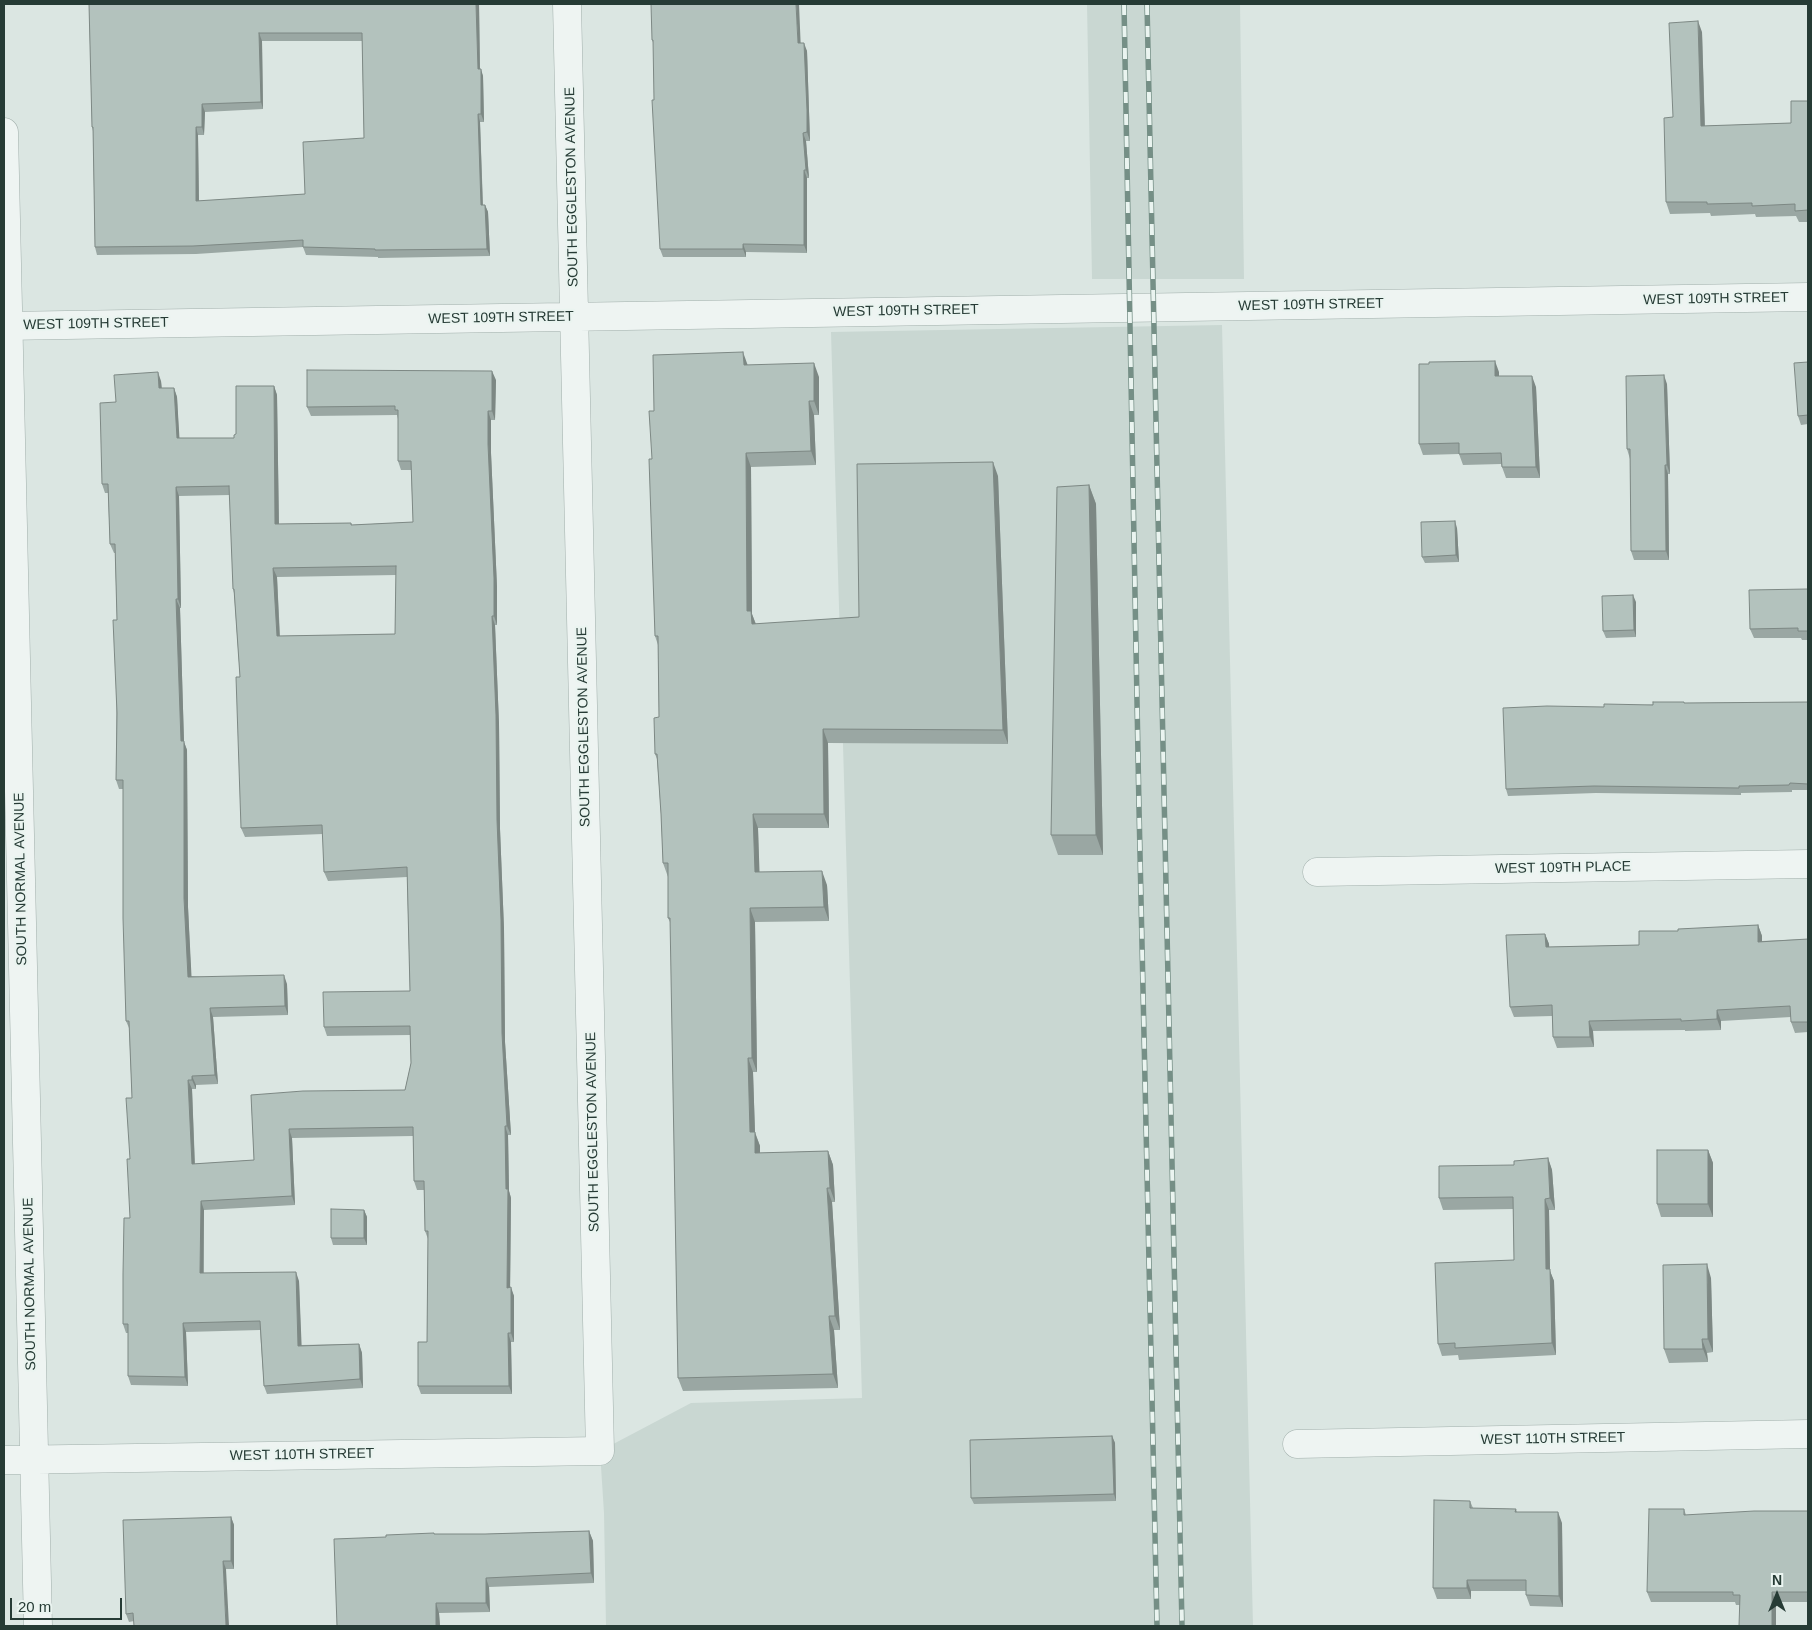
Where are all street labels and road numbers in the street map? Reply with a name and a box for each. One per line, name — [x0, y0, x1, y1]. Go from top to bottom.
street label: SOUTH EGGLESTON AVENUE — [562, 87, 582, 287]
street label: WEST 109TH STREET — [1643, 289, 1789, 309]
street label: WEST 109TH STREET — [1238, 295, 1384, 315]
street label: WEST 109TH STREET — [833, 301, 979, 321]
street label: WEST 109TH STREET — [428, 308, 574, 328]
street label: WEST 109TH STREET — [23, 314, 169, 334]
street label: SOUTH EGGLESTON AVENUE — [574, 627, 594, 827]
street label: SOUTH NORMAL AVENUE — [11, 792, 31, 966]
street label: WEST 109TH PLACE — [1495, 858, 1631, 878]
street label: SOUTH EGGLESTON AVENUE — [583, 1032, 603, 1232]
street label: SOUTH NORMAL AVENUE — [20, 1197, 40, 1371]
street label: WEST 110TH STREET — [1481, 1429, 1625, 1449]
street label: WEST 110TH STREET — [230, 1445, 374, 1465]

